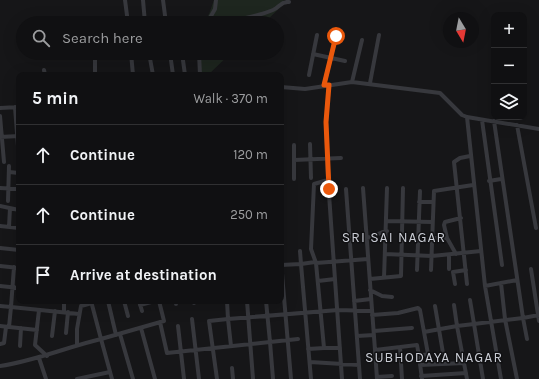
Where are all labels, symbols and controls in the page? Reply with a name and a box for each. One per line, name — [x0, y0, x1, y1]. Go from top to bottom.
north arrow — [443, 12, 479, 48]
map controls — [491, 12, 527, 120]
button: + — [491, 12, 527, 48]
search box — [16, 16, 284, 60]
icon: search — [30, 27, 52, 49]
route start — [327, 27, 345, 45]
text: Search here — [62, 29, 143, 47]
button: − — [491, 48, 527, 84]
button: layers — [491, 84, 527, 120]
text: 5 min — [32, 88, 79, 108]
text: Walk · 370 m — [193, 91, 268, 106]
icon: ahead — [32, 144, 54, 166]
text: Continue — [70, 146, 135, 164]
text: 120 m — [233, 147, 268, 162]
route end — [320, 180, 338, 198]
icon: ahead — [32, 204, 54, 226]
text: Continue — [70, 206, 135, 224]
text: 250 m — [230, 207, 268, 222]
district label: SRI SAI NAGAR — [342, 229, 446, 246]
icon: arrive — [32, 264, 54, 286]
text: Arrive at destination — [70, 266, 217, 284]
district label: SUBHODAYA NAGAR — [365, 349, 503, 366]

